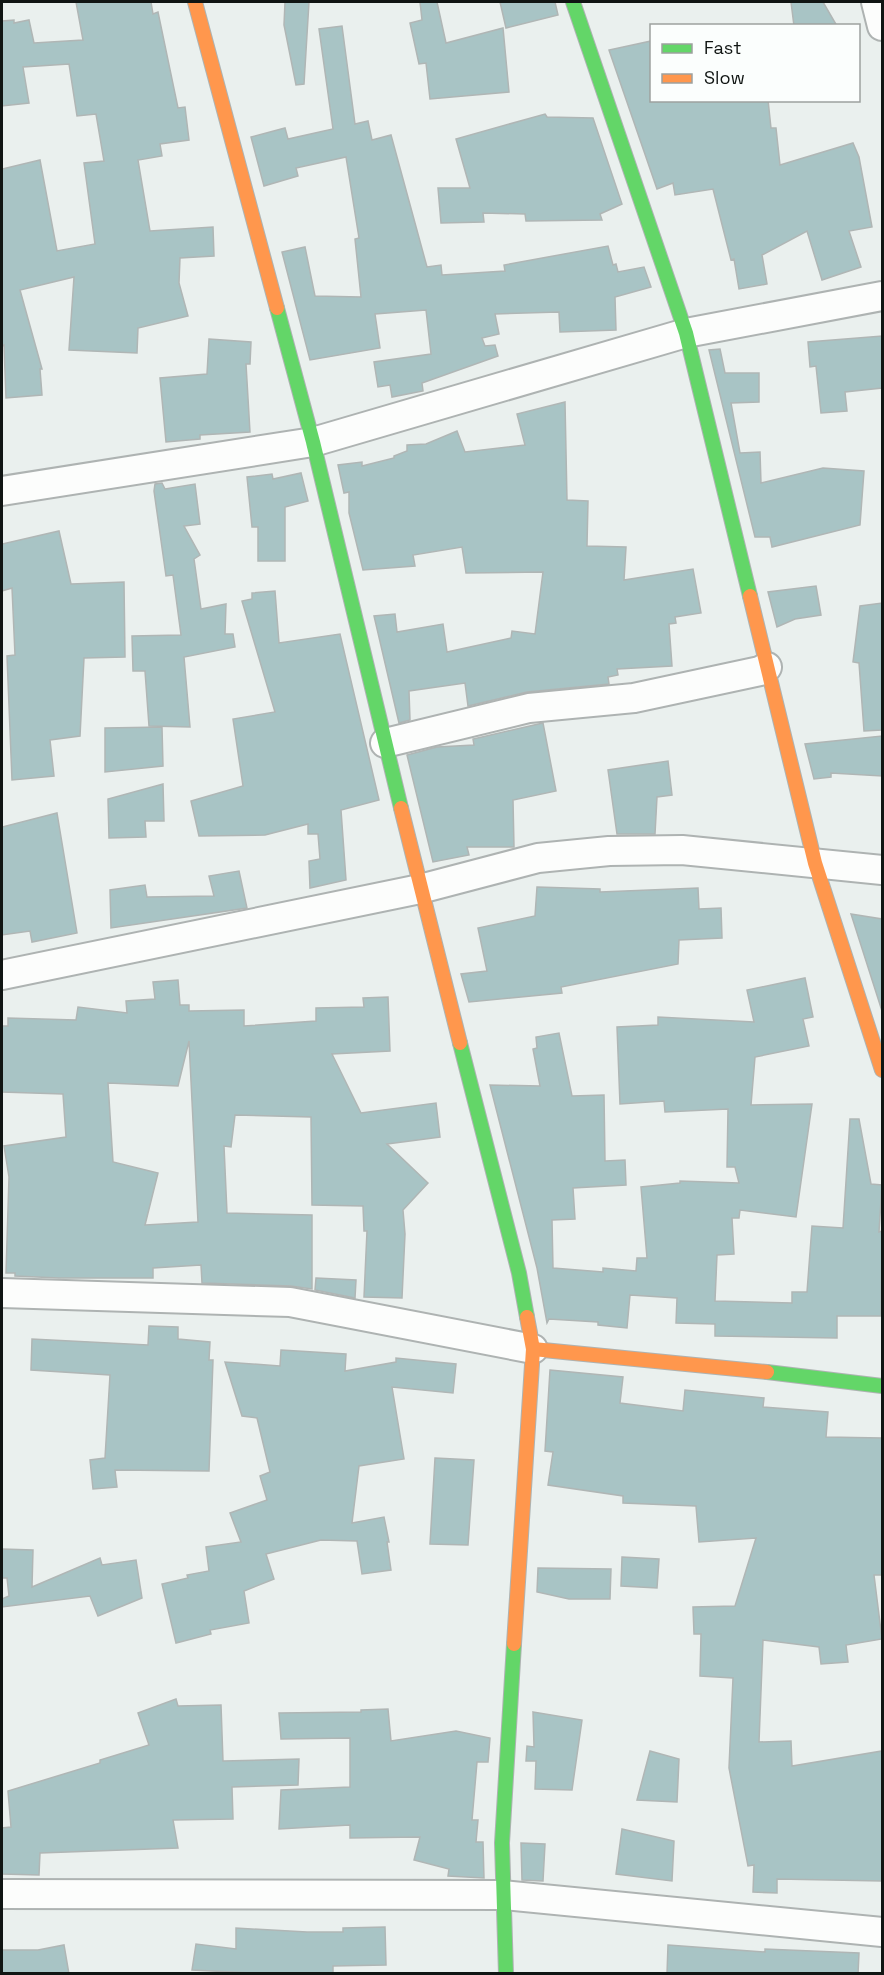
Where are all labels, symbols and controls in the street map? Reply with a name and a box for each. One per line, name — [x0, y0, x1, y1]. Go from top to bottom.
legend — [650, 24, 860, 102]
text: Fast — [704, 36, 741, 59]
text: Slow — [704, 66, 745, 89]

